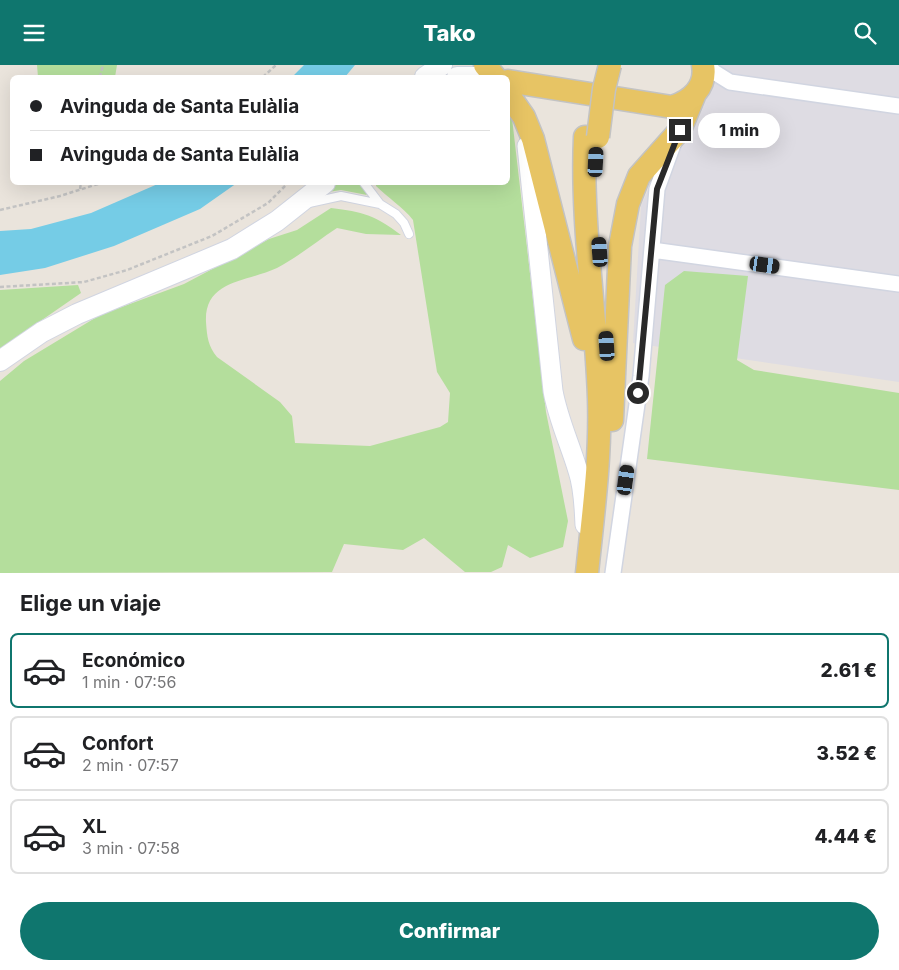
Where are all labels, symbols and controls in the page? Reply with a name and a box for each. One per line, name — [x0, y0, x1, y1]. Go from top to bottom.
icon: menu — [20, 19, 48, 47]
icon: search — [851, 19, 879, 47]
text: Tako — [423, 20, 476, 46]
text: Avinguda de Santa Eulàlia — [60, 95, 299, 118]
callout: 1 min — [698, 113, 780, 147]
route end — [669, 119, 691, 141]
text: 1 min — [719, 120, 759, 140]
text: Avinguda de Santa Eulàlia — [60, 143, 299, 166]
car — [587, 147, 604, 177]
car — [591, 237, 608, 267]
car — [749, 255, 780, 275]
car — [598, 331, 615, 361]
route start — [627, 382, 649, 404]
car — [616, 464, 635, 496]
text: Elige un viaje — [20, 590, 161, 616]
icon: car — [22, 648, 67, 693]
text: Económico — [82, 649, 185, 672]
text: 2.61 € — [821, 659, 877, 682]
text: 1 min · 07:56 — [82, 672, 177, 692]
icon: car — [22, 731, 67, 776]
text: Confort — [82, 732, 153, 755]
text: 3.52 € — [816, 742, 877, 765]
text: 2 min · 07:57 — [82, 755, 179, 775]
icon: car — [22, 814, 67, 859]
text: XL — [82, 815, 107, 838]
text: 4.44 € — [814, 825, 877, 848]
text: 3 min · 07:58 — [82, 838, 180, 858]
button: Confirmar — [20, 902, 879, 960]

